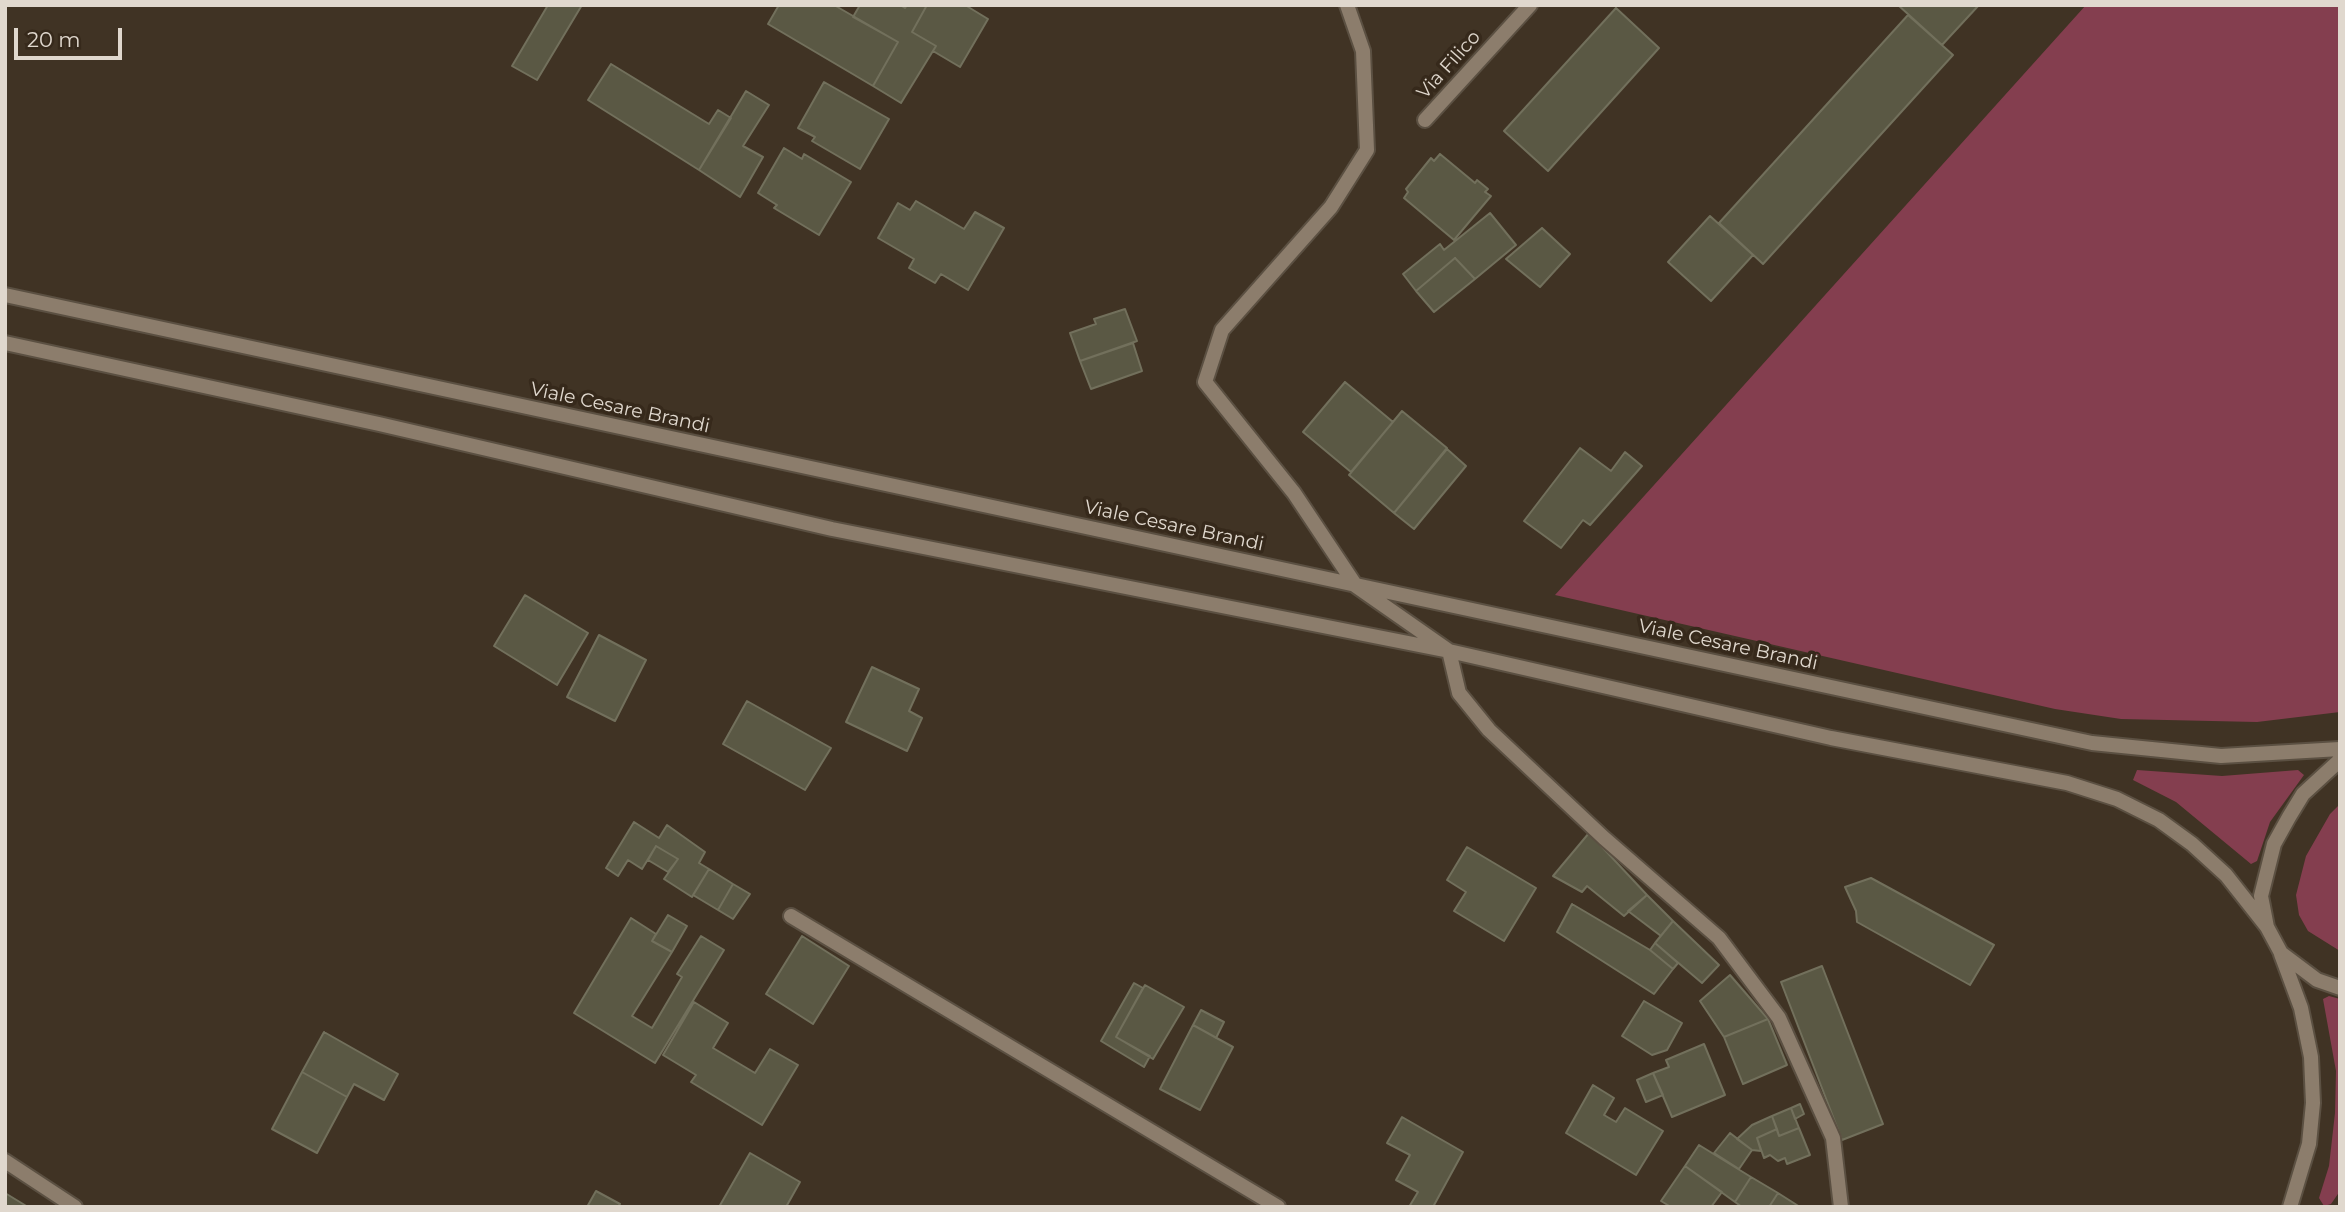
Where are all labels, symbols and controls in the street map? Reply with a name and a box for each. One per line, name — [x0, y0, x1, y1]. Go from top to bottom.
scale bar — [18, 14, 126, 58]
street label: Via Filico — [1412, 26, 1486, 104]
text: 20 m — [27, 27, 81, 52]
street label: Viale Cesare Brandi — [528, 378, 712, 438]
street label: Viale Cesare Brandi — [1082, 496, 1266, 556]
street label: Viale Cesare Brandi — [1636, 615, 1820, 675]

